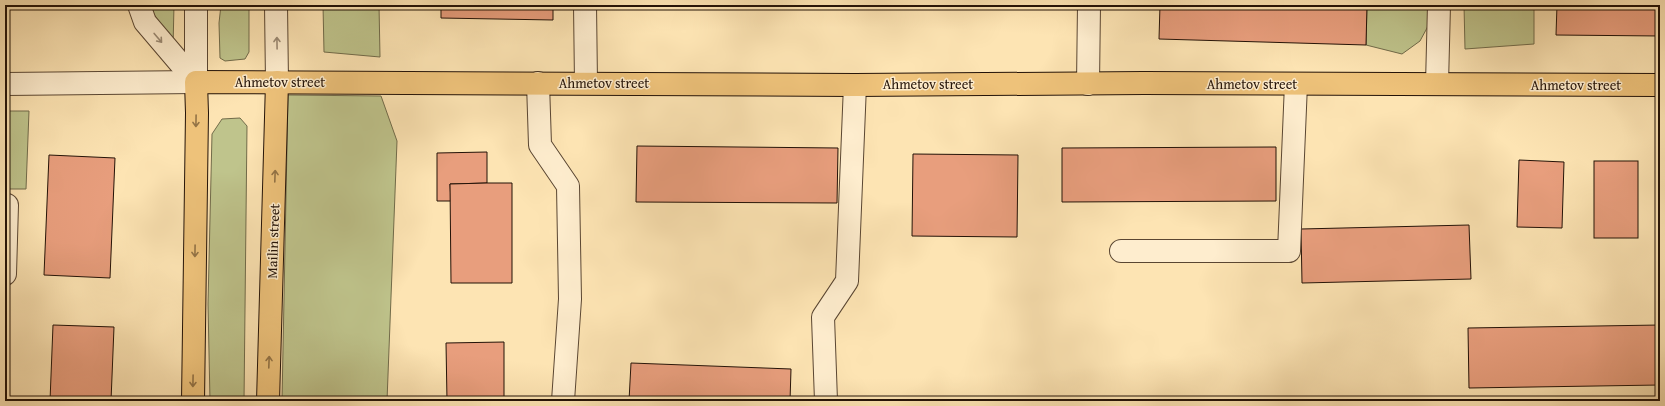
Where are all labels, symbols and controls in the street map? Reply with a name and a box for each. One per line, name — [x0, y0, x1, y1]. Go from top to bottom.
one-way arrow — [154, 33, 163, 43]
one-way arrow — [273, 37, 281, 50]
street label: Ahmetov street — [235, 72, 325, 92]
street label: Ahmetov street — [559, 73, 649, 93]
street label: Ahmetov street — [883, 74, 973, 94]
street label: Ahmetov street — [1207, 74, 1297, 94]
street label: Ahmetov street — [1531, 75, 1621, 95]
one-way arrow — [193, 114, 200, 127]
one-way arrow — [271, 170, 279, 183]
street label: Mailin street — [262, 203, 284, 279]
one-way arrow — [191, 244, 199, 257]
one-way arrow — [265, 356, 273, 369]
one-way arrow — [189, 374, 197, 387]

